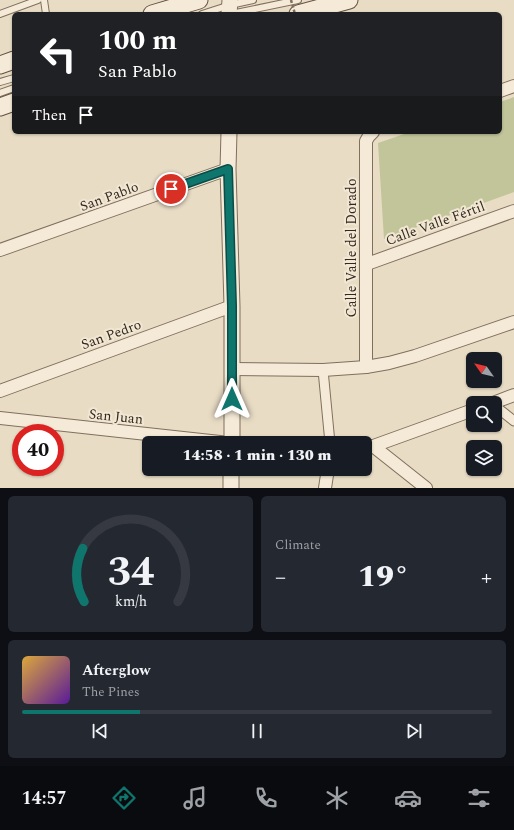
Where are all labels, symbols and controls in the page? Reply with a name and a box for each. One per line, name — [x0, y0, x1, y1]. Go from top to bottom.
text: 100 m — [98, 19, 177, 62]
icon: left — [32, 28, 84, 80]
text: San Pablo — [98, 58, 177, 85]
text: Then — [32, 104, 67, 127]
icon: arrive — [75, 104, 97, 126]
pin — [154, 172, 188, 206]
street label: San Pablo — [77, 176, 141, 217]
icon: arrive — [160, 178, 182, 200]
street label: Calle Valle del Dorado — [341, 179, 362, 317]
street label: Calle Valle Fértil — [383, 196, 488, 251]
street label: San Pedro — [78, 314, 144, 355]
north arrow — [466, 352, 502, 388]
map controls — [466, 352, 502, 476]
position arrow — [211, 378, 253, 420]
button: search — [466, 396, 502, 432]
street label: San Juan — [88, 403, 144, 430]
speed limit sign: 40 — [12, 424, 64, 476]
button: layers — [466, 440, 502, 476]
text: 14:58 · 1 min · 130 m — [183, 444, 331, 467]
text: Climate — [275, 535, 321, 555]
text: 34 — [107, 541, 154, 604]
text: 19° — [358, 554, 409, 600]
text: − — [275, 561, 286, 594]
text: + — [481, 561, 492, 594]
text: km/h — [114, 591, 147, 613]
text: Afterglow — [82, 659, 150, 682]
text: The Pines — [82, 682, 140, 702]
icon: previous — [89, 720, 111, 742]
icon: pause — [246, 720, 268, 742]
icon: next — [403, 720, 425, 742]
icon: directions — [110, 784, 138, 812]
icon: music — [181, 784, 209, 812]
icon: phone — [252, 784, 280, 812]
icon: climate — [323, 784, 351, 812]
icon: car — [394, 784, 422, 812]
icon: filters — [465, 784, 493, 812]
text: 14:57 — [21, 785, 67, 812]

